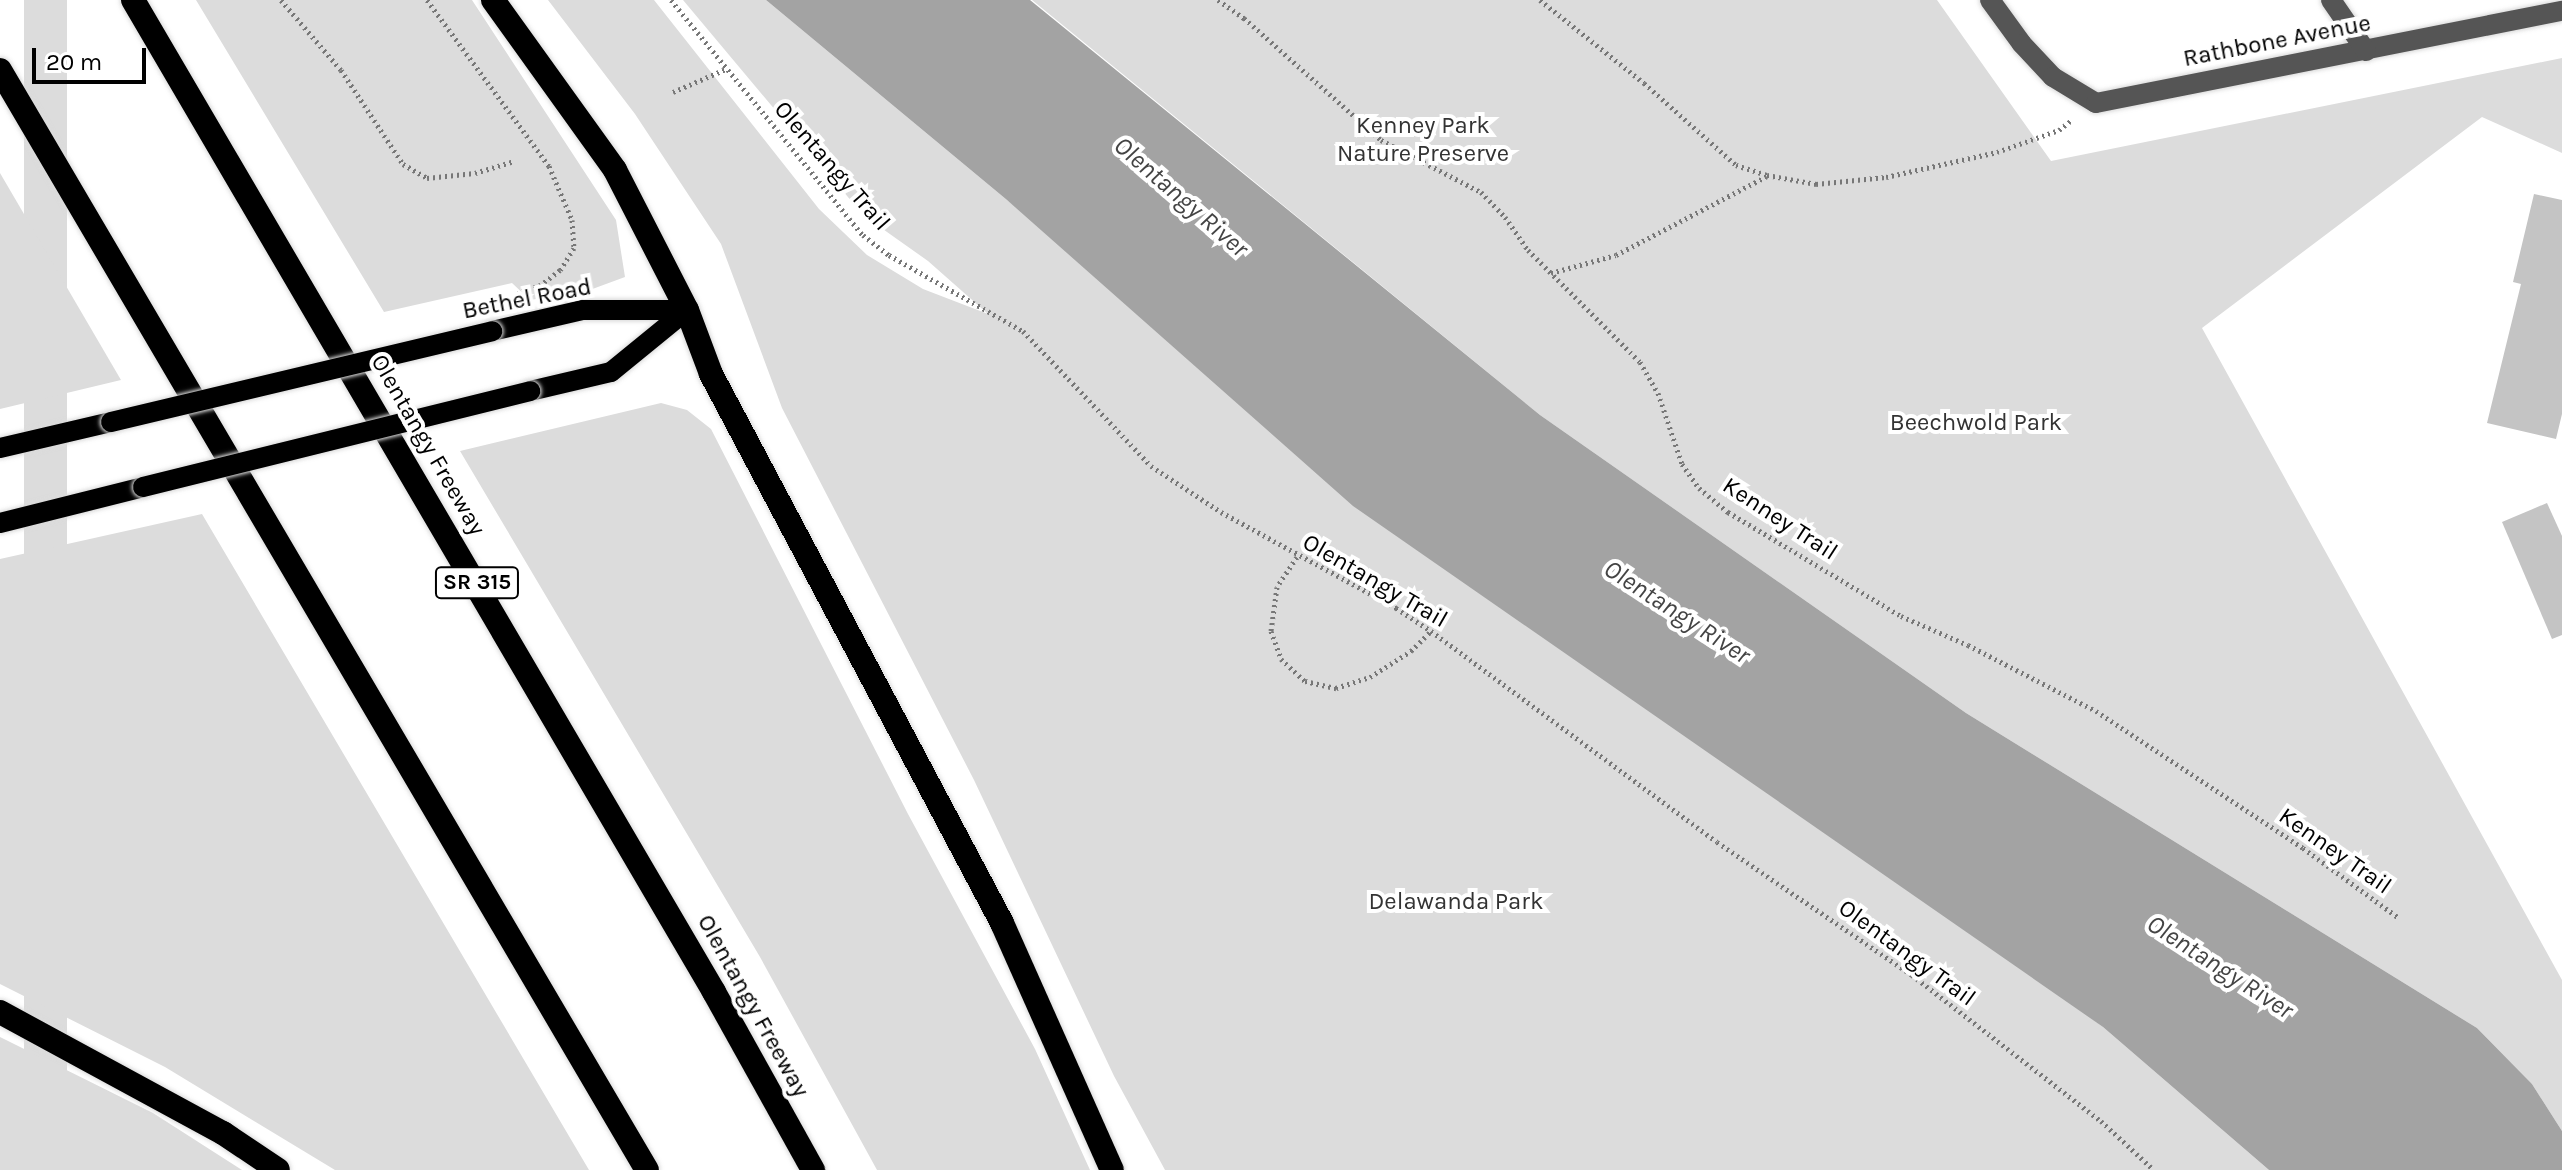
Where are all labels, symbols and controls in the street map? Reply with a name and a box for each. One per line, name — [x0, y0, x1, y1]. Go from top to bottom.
street label: Rathbone Avenue — [2181, 9, 2373, 73]
scale bar — [36, 32, 150, 82]
text: 20 m — [46, 48, 102, 76]
street label: Olentangy Trail — [768, 95, 896, 237]
park label: Kenney Park Nature Preserve — [1337, 112, 1509, 168]
water label: Olentangy River — [1107, 130, 1255, 264]
street label: Bethel Road — [460, 272, 594, 326]
street label: Olentangy Freeway — [364, 349, 492, 541]
park label: Beechwold Park — [1890, 409, 2062, 437]
street label: Kenney Trail — [1717, 471, 1843, 567]
street label: Olentangy Trail — [1297, 528, 1453, 634]
water label: Olentangy River — [1598, 553, 1756, 671]
road number: SR 315 — [433, 565, 521, 601]
street label: Kenney Trail — [2273, 802, 2397, 900]
park label: Delawanda Park — [1368, 888, 1544, 916]
street label: Olentangy Trail — [1833, 894, 1981, 1012]
water label: Olentangy River — [2141, 908, 2299, 1026]
street label: Olentangy Freeway — [691, 910, 815, 1102]

